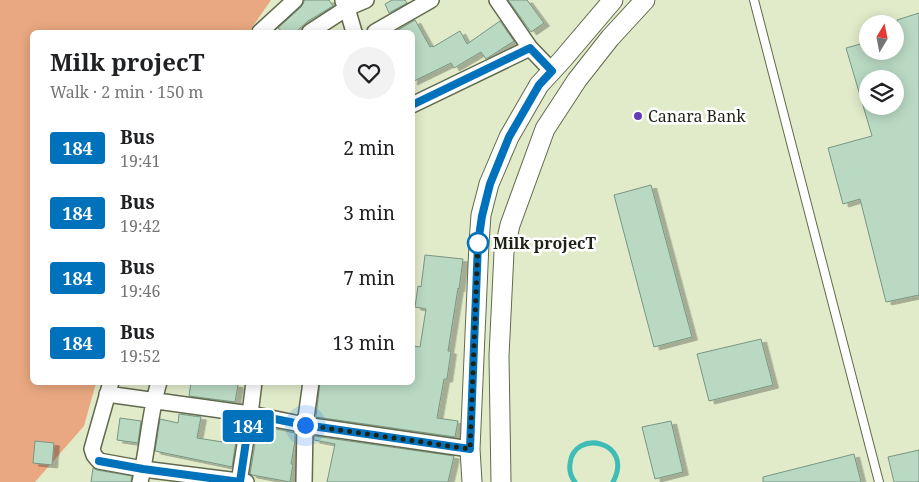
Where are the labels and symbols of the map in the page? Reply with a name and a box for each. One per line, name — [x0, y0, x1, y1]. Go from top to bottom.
north arrow — [859, 15, 904, 60]
place label: Canara Bank — [648, 105, 746, 127]
marker: Canara Bank — [632, 110, 644, 122]
marker: Milk projecT — [467, 232, 489, 254]
place label: Milk projecT — [493, 232, 596, 254]
line badge: 184 — [219, 410, 277, 442]
your location — [293, 413, 318, 438]

